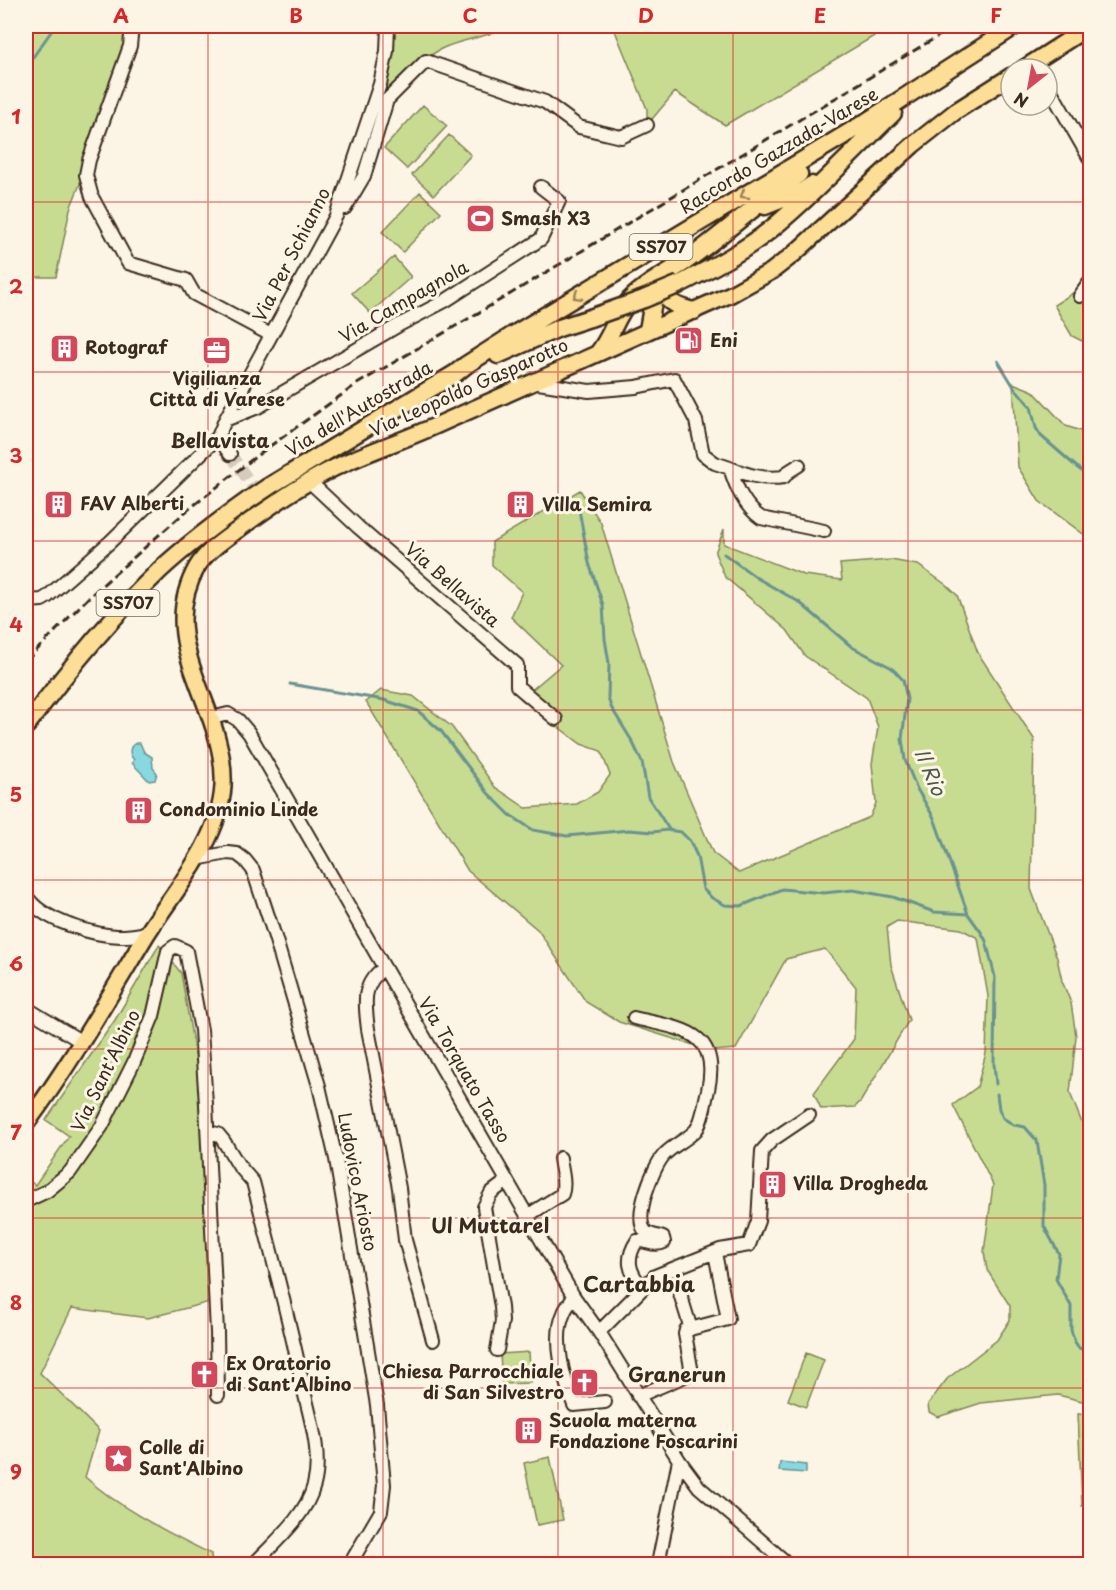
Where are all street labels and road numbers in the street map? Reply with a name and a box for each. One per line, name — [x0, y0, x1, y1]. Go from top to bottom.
street label: Raccordo Gazzada-Varese — [674, 79, 883, 220]
street label: Via Per Schianno — [245, 182, 336, 326]
road number: SS707 — [630, 234, 692, 260]
street label: Via Campagnola — [334, 252, 474, 349]
street label: Via Leopoldo Gasparotto — [365, 331, 572, 443]
street label: Via dell'Autostrada — [280, 353, 437, 462]
street label: Via Bellavista — [399, 535, 507, 633]
road number: SS707 — [96, 590, 160, 616]
street label: Via Torquato Tasso — [412, 991, 518, 1147]
street label: Via Sant'Albino — [63, 1005, 146, 1136]
street label: Ludovico Ariosto — [332, 1110, 385, 1254]

